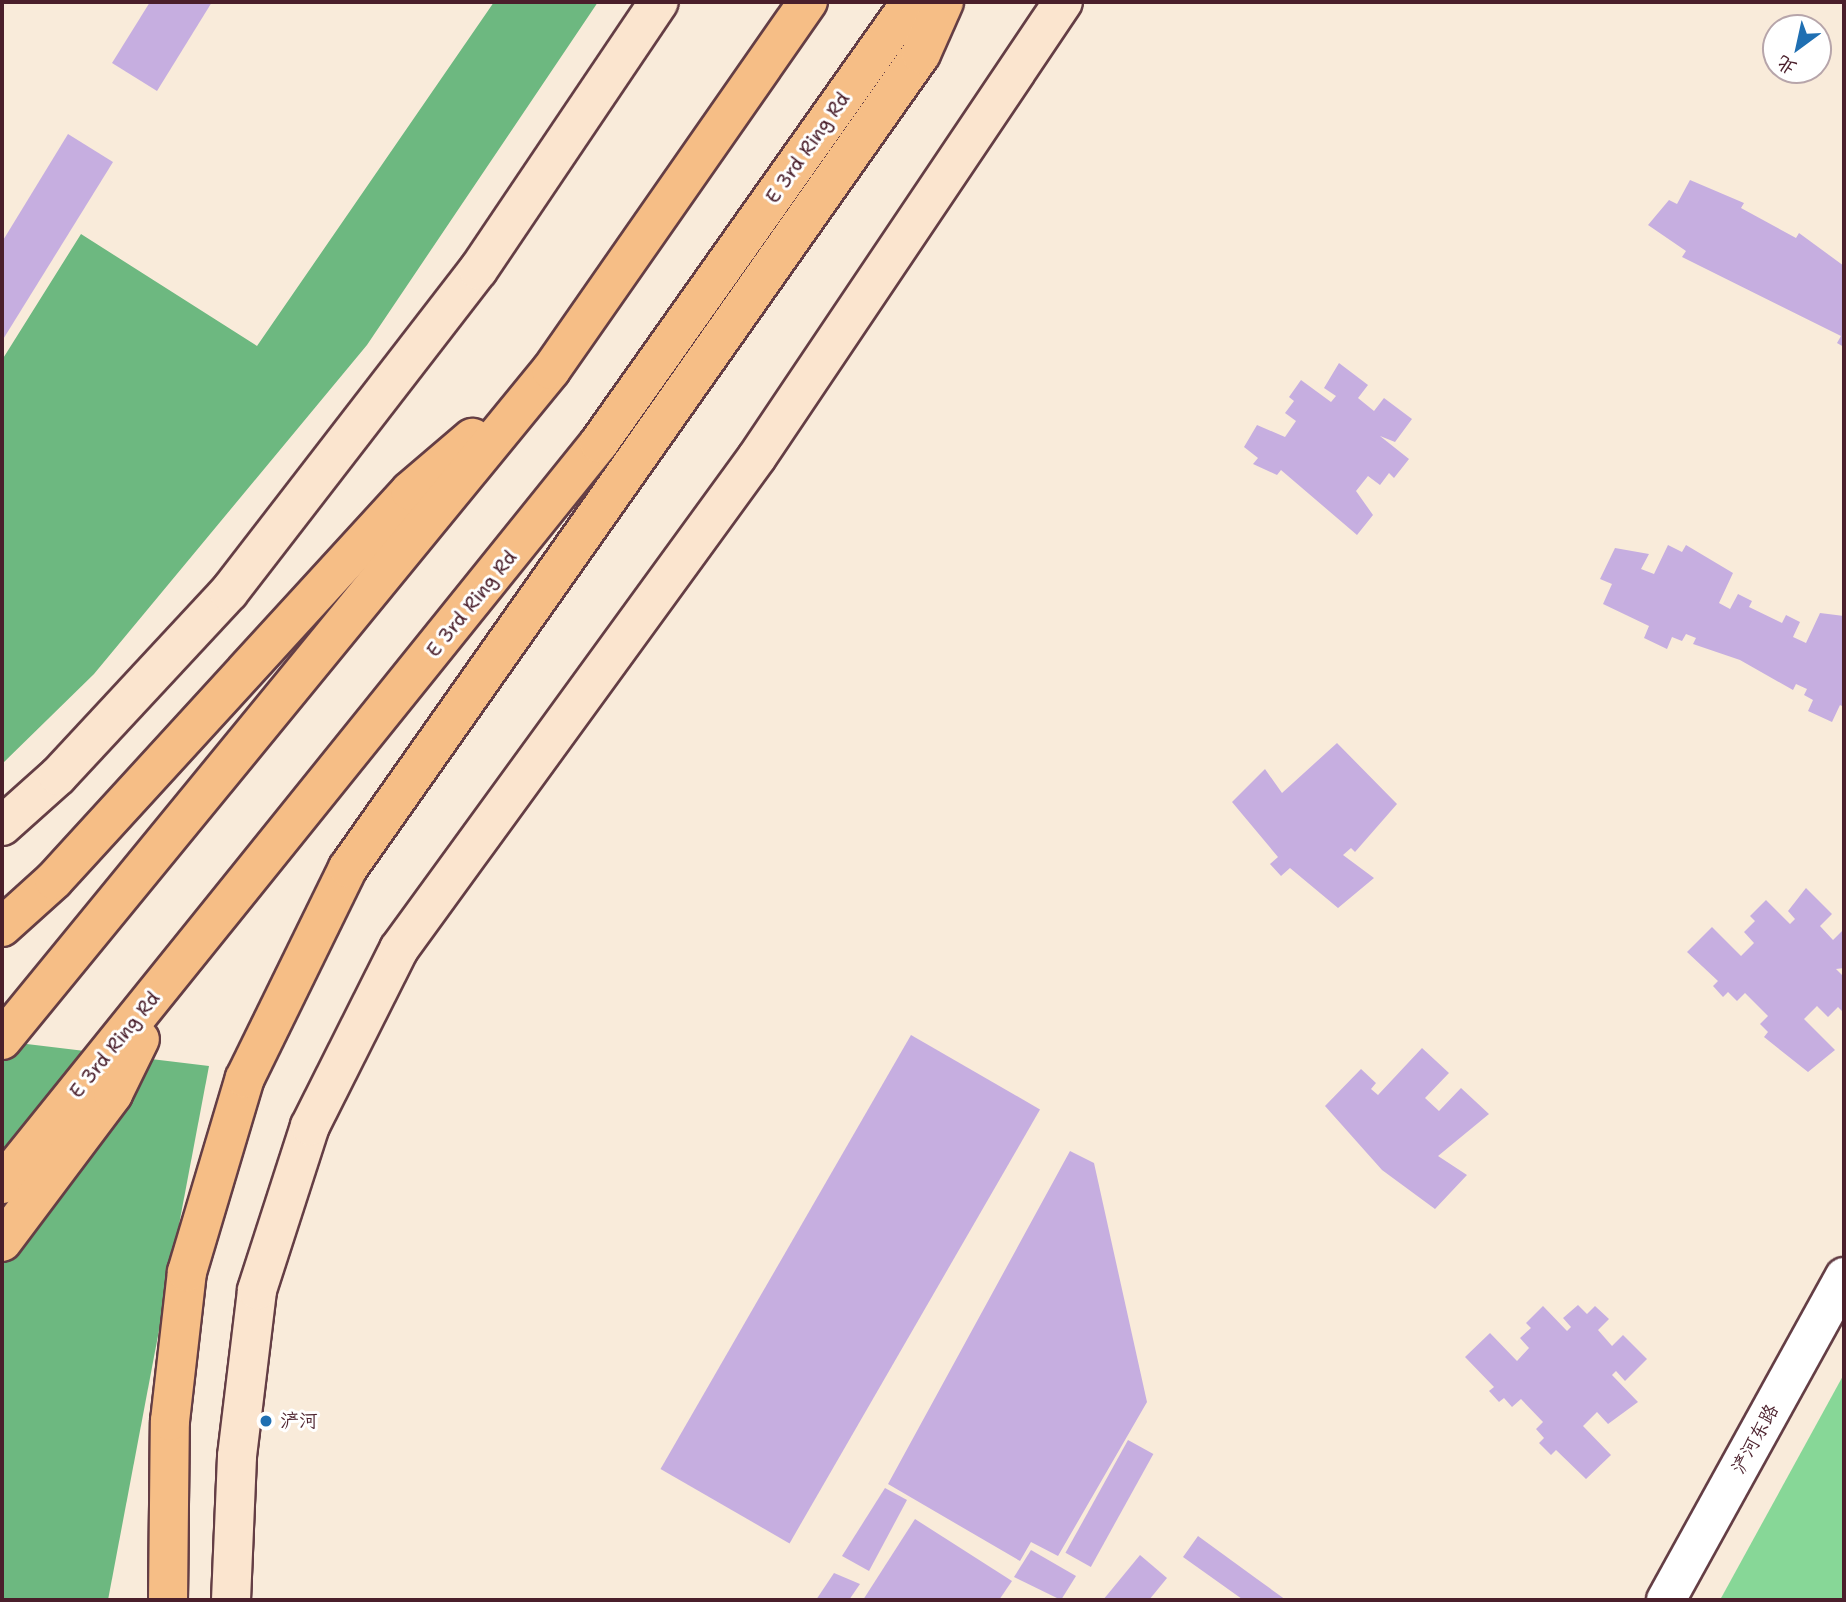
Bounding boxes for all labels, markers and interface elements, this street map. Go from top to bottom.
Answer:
north arrow [1762,14,1832,84]
text: 北 [1772,50,1801,81]
street label: E 3rd Ring Rd [761,88,855,208]
street label: E 3rd Ring Rd [422,546,522,662]
street label: E 3rd Ring Rd [65,987,165,1103]
street label: 浐河东路 [1727,1400,1783,1478]
place label: 浐河 [280,1410,318,1432]
marker: 浐河 [258,1413,274,1429]

